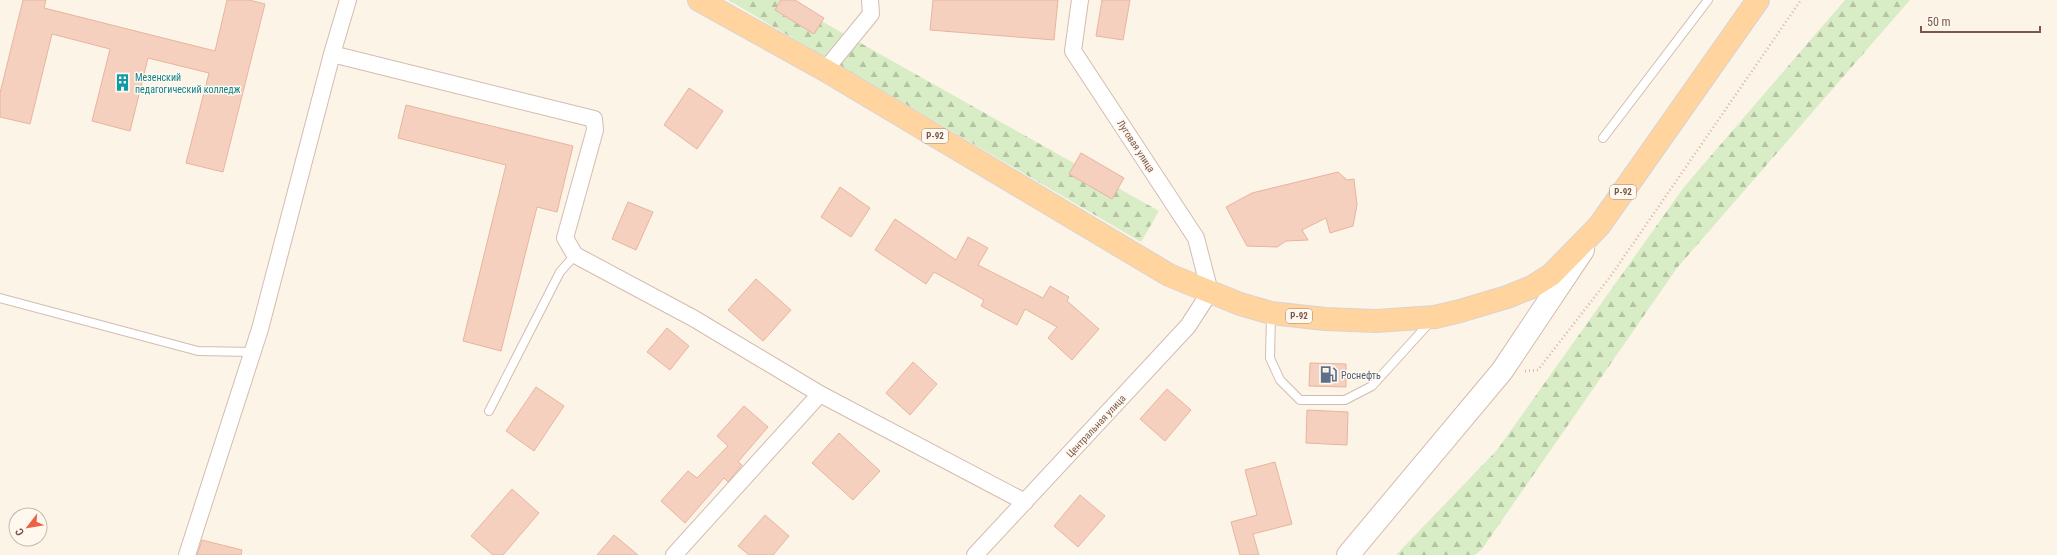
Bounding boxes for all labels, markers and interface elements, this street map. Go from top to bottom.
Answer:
scale bar [1921,8,2040,34]
text: 50 m [1927,15,1951,29]
place label: Мезенский педагогический колледж [135,72,241,95]
building icon: Мезенский педагогический колледж [112,73,132,93]
street label: Луговая улица [1115,118,1157,174]
road number: Р-92 [922,129,948,143]
road number: Р-92 [1610,185,1636,199]
road number: Р-92 [1286,309,1312,323]
fuel station icon: Роснефть [1318,365,1338,385]
place label: Роснефть [1341,370,1381,381]
street label: Центральная улица [1064,392,1128,459]
north arrow [8,507,48,547]
text: С [13,526,27,538]

